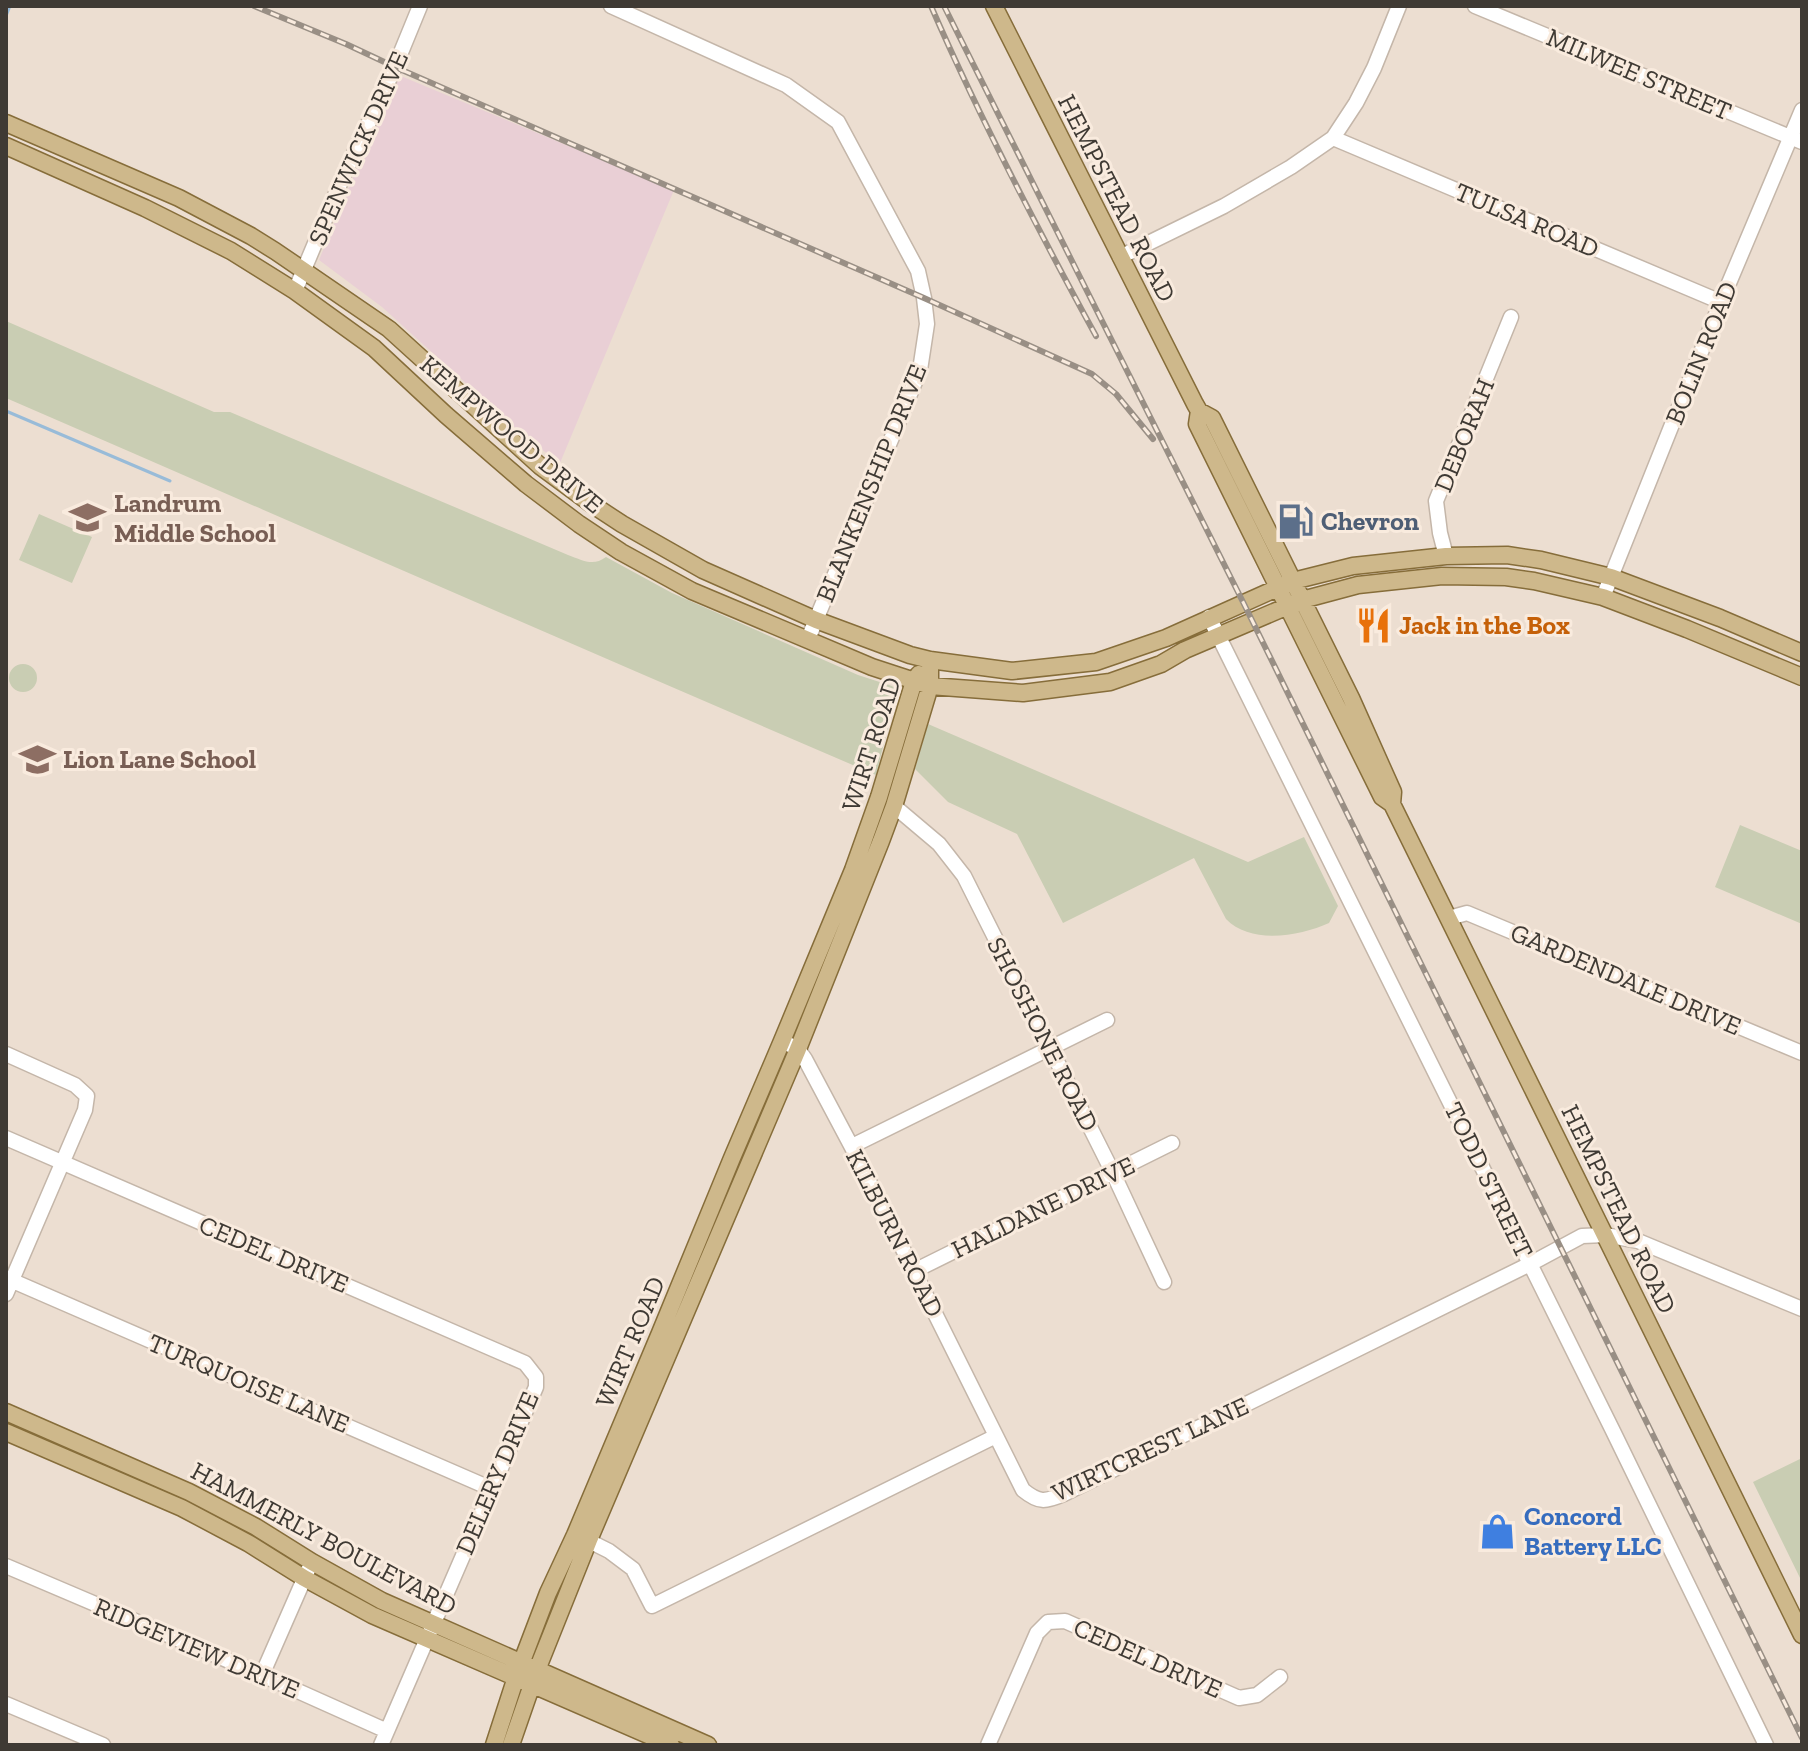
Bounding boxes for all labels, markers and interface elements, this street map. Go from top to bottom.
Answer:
street label: MILWEE STREET [1542,21,1736,127]
street label: SPENWICK DRIVE [301,46,415,250]
street label: HEMPSTEAD ROAD [1051,89,1183,307]
street label: TULSA ROAD [1450,175,1604,265]
street label: BOLIN ROAD [1658,277,1744,429]
street label: KEMPWOOD DRIVE [414,348,610,520]
street label: BLANKENSHIP DRIVE [809,359,933,607]
street label: DEBORAH [1427,373,1501,497]
place label: Landrum Middle School [114,487,276,549]
school or university icon: Landrum Middle School [69,499,107,537]
fuel station icon: Chevron [1276,502,1314,540]
place label: Chevron [1321,505,1420,537]
restaurant icon: Jack in the Box [1354,606,1392,644]
place label: Jack in the Box [1399,609,1570,641]
street label: WIRT ROAD [834,673,908,815]
school or university icon: Lion Lane School [18,740,56,778]
place label: Lion Lane School [63,743,256,775]
street label: GARDENDALE DRIVE [1506,916,1746,1042]
street label: SHOSHONE ROAD [980,932,1106,1136]
street label: TODD STREET [1437,1097,1541,1263]
street label: HEMPSTEAD ROAD [1555,1099,1683,1319]
street label: KILBURN ROAD [839,1144,951,1322]
street label: HALDANE DRIVE [946,1149,1140,1265]
street label: CEDEL DRIVE [194,1208,354,1300]
street label: WIRT ROAD [588,1272,672,1412]
street label: TURQUOISE LANE [144,1326,354,1440]
street label: DELERY DRIVE [448,1387,546,1559]
street label: WIRTCREST LANE [1046,1389,1254,1509]
street label: HAMMERLY BOULEVARD [186,1454,462,1622]
place label: Concord Battery LLC [1524,1500,1662,1562]
shop icon: Concord Battery LLC [1479,1512,1517,1550]
street label: RIDGEVIEW DRIVE [89,1590,305,1706]
street label: CEDEL DRIVE [1069,1611,1227,1705]

